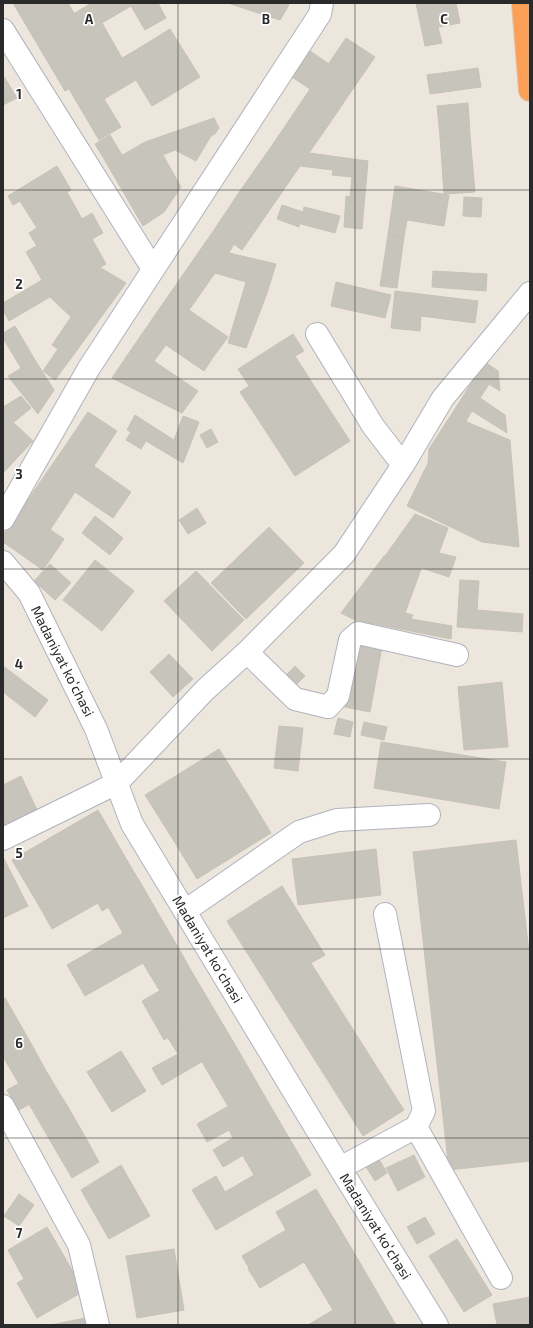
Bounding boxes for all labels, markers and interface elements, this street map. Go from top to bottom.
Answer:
text: A [85,11,94,27]
text: B [262,11,270,27]
text: C [440,11,448,27]
text: 1 [16,86,22,102]
text: 2 [15,276,23,292]
text: 3 [15,466,23,482]
street label: Madaniyat koʻchasi [28,603,98,719]
text: 4 [15,656,23,672]
text: 5 [15,845,23,861]
street label: Madaniyat koʻchasi [169,892,247,1006]
text: 6 [15,1035,23,1051]
street label: Madaniyat koʻchasi [336,1170,416,1282]
text: 7 [16,1225,23,1241]

